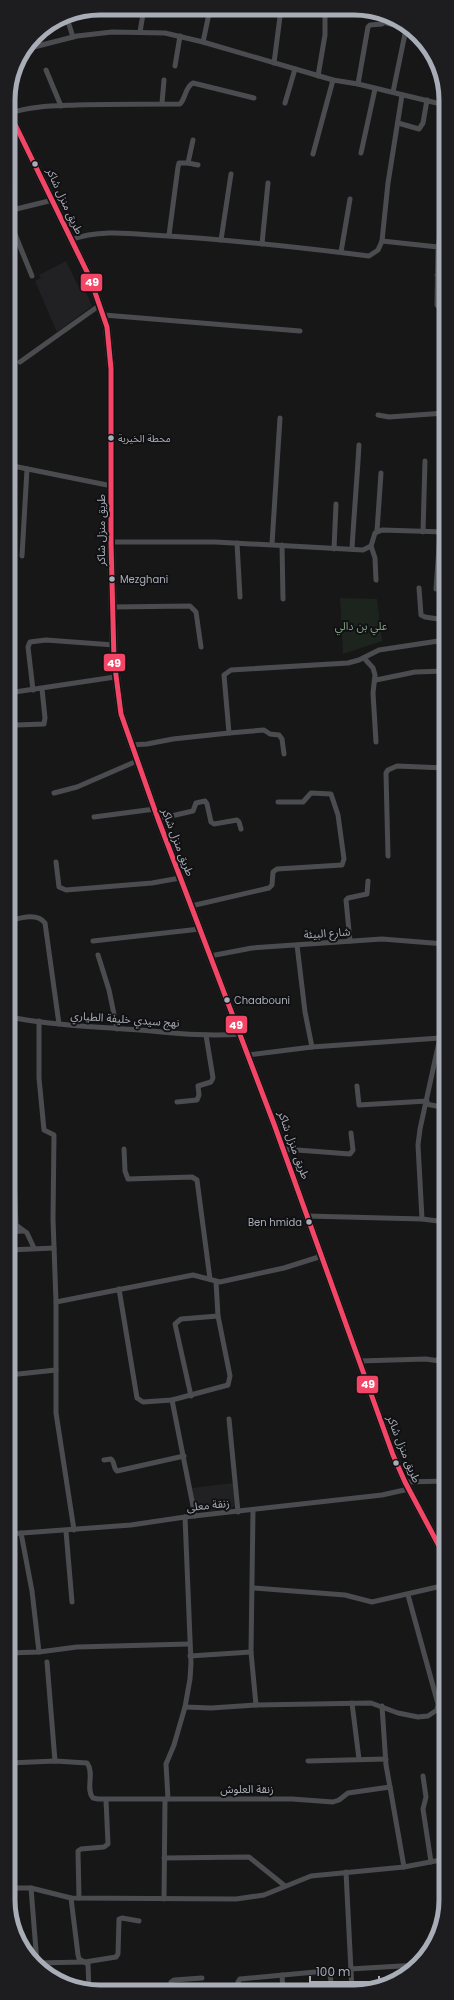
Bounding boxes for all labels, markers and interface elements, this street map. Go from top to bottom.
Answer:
unlabelled marker [30,159,40,169]
street label: طريق منزل شاكر [42,164,87,237]
line badge: 49 [80,273,103,292]
text: 49 [85,274,99,290]
place label: محطة الخيرية [118,431,171,446]
marker: محطة الخيرية [106,433,116,443]
street label: طريق منزل شاكر [93,494,109,567]
place label: Mezghani [120,572,168,587]
marker: Mezghani [107,574,117,584]
park label: علي بن دالي [335,618,388,636]
line badge: 49 [103,653,126,672]
text: 49 [107,655,121,671]
street label: طريق منزل شاكر [157,805,198,878]
street label: شارع البيئة [303,923,351,943]
place label: Chaabouni [234,993,290,1008]
marker: Chaabouni [222,995,232,1005]
street label: نهج سيدي خليفة الطياري [70,1007,180,1032]
line badge: 49 [225,1015,248,1034]
text: 49 [229,1017,243,1033]
street label: طريق منزل شاكر [274,1108,314,1181]
place label: Ben hmida [248,1215,302,1230]
marker: Ben hmida [304,1217,314,1227]
line badge: 49 [356,1375,379,1394]
text: 49 [361,1376,375,1392]
street label: طريق منزل شاكر [383,1412,425,1485]
unlabelled marker [391,1458,401,1468]
street label: زنقة معلى [186,1495,230,1515]
street label: زنقة العلوش [220,1781,274,1797]
scale bar [310,1958,379,1984]
text: 100 m [316,1963,350,1980]

